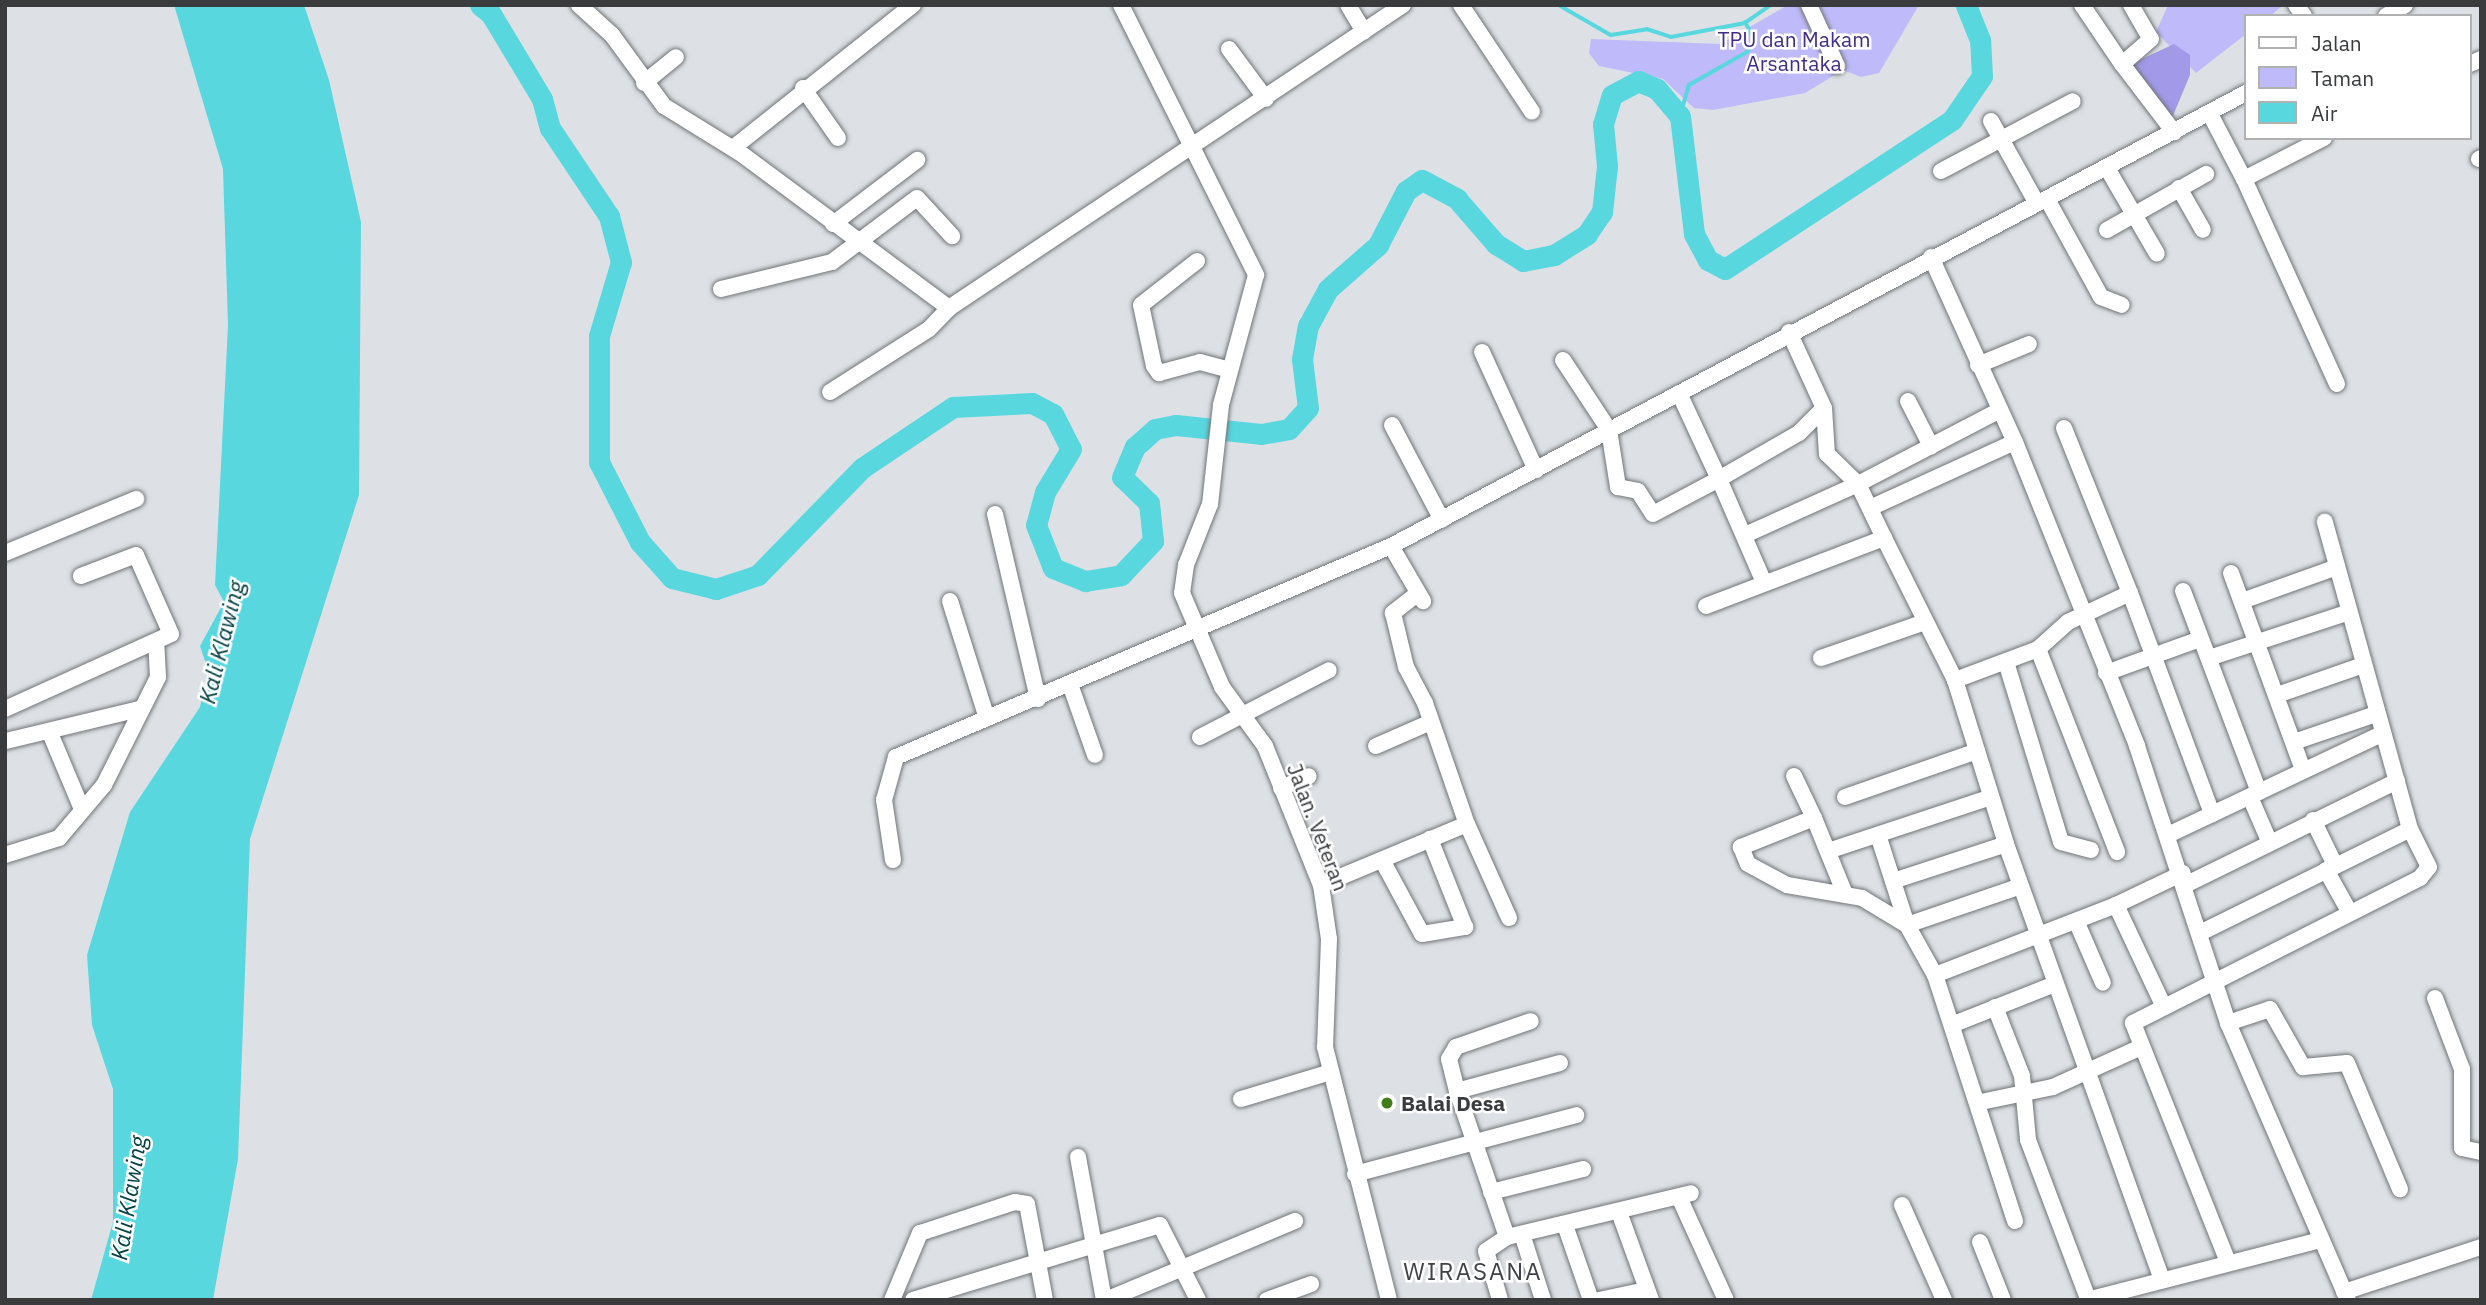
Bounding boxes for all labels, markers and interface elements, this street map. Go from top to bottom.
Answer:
legend [2244,14,2472,140]
park label: TPU dan Makam Arsantaka [1718,26,1870,76]
text: Jalan [2311,29,2362,57]
text: Taman [2311,64,2374,92]
text: Air [2311,99,2337,127]
water label: Kali Klawing [192,578,250,706]
street label: Jalan. Veteran [1282,760,1354,894]
place label: Balai Desa [1401,1090,1505,1116]
marker: Balai Desa [1379,1095,1395,1111]
water label: Kali Klawing [105,1134,151,1262]
district label: WIRASANA [1404,1258,1542,1286]

